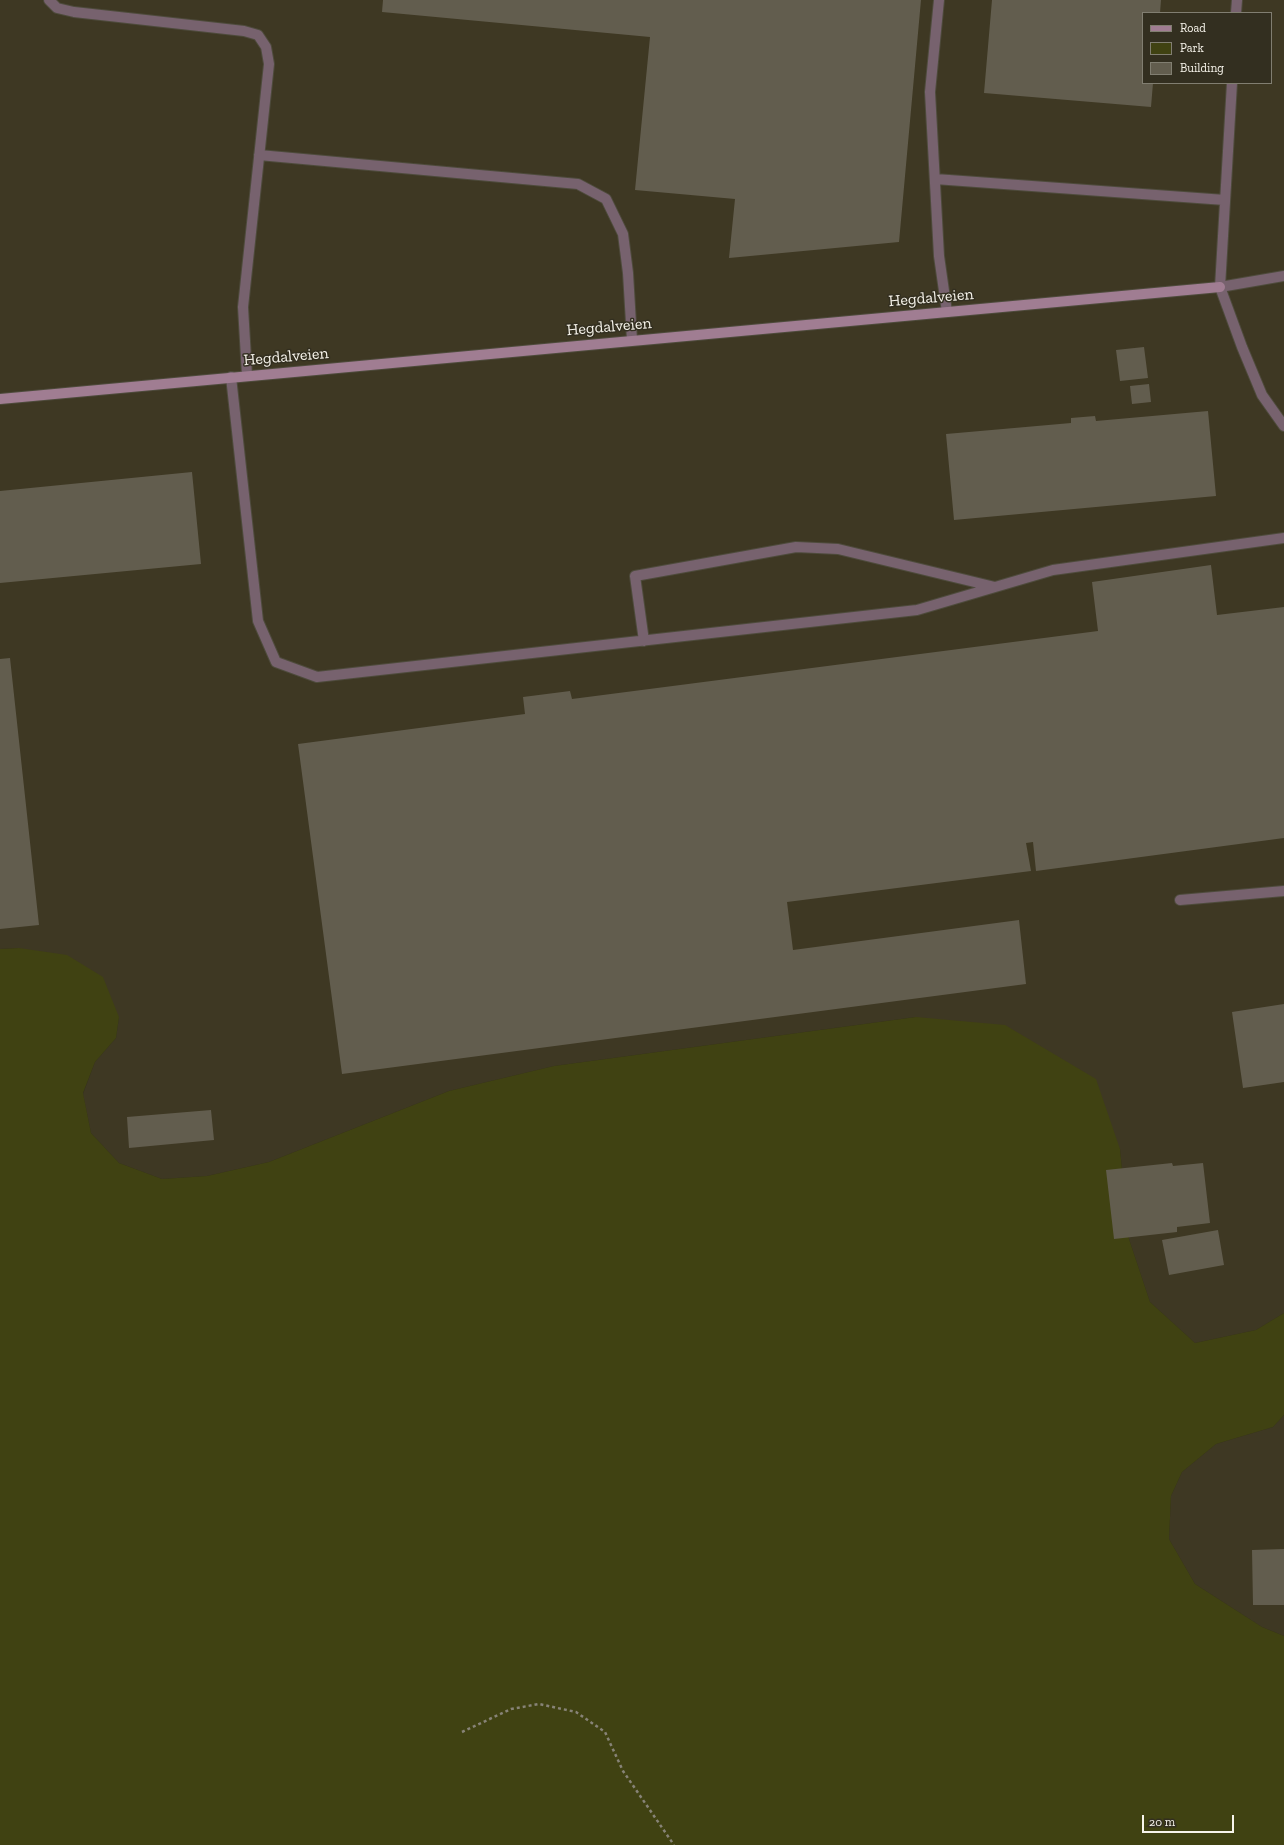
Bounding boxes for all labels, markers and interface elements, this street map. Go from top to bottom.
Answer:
legend [1142,12,1272,84]
text: Road [1180,21,1206,35]
text: Park [1180,41,1204,55]
text: Building [1180,61,1224,75]
street label: Hegdalveien [888,285,974,311]
street label: Hegdalveien [566,314,652,340]
street label: Hegdalveien [243,344,329,370]
scale bar [1144,1807,1236,1833]
text: 20 m [1149,1815,1175,1829]

